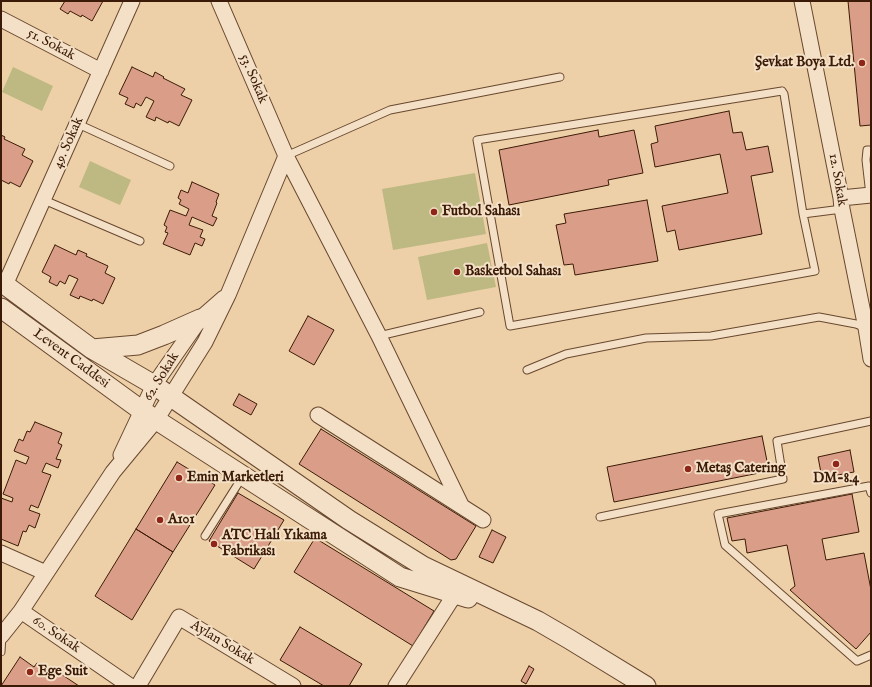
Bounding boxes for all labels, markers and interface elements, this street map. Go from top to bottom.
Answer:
street label: 51. Sokak [24,25,78,65]
street label: 53. Sokak [235,52,271,106]
place label: Şevkat Boya Ltd. [755,55,854,71]
marker: Şevkat Boya Ltd. [857,58,867,68]
street label: 49. Sokak [50,115,88,171]
street label: 12. Sokak [824,152,850,208]
place label: Futbol Sahası [442,204,520,220]
marker: Futbol Sahası [429,207,439,217]
place label: Basketbol Sahası [465,264,561,280]
marker: Basketbol Sahası [452,267,462,277]
street label: Levent Caddesi [29,326,113,392]
street label: 62. Sokak [141,350,183,404]
marker: DM-8.4 [831,459,841,469]
place label: Metaş Catering [696,461,786,477]
marker: Metaş Catering [683,464,693,474]
place label: Emin Marketleri [187,470,284,486]
place label: DM-8.4 [813,471,859,487]
marker: Emin Marketleri [174,473,184,483]
place label: A101 [168,512,195,528]
marker: A101 [155,515,165,525]
place label: ATC Halı Yıkama Fabrikası [222,528,327,560]
marker: ATC Halı Yıkama Fabrikası [209,539,219,549]
street label: 60. Sokak [29,613,83,657]
street label: Aylan Sokak [187,617,257,669]
place label: Ege Suit [38,664,88,680]
marker: Ege Suit [25,667,35,677]

